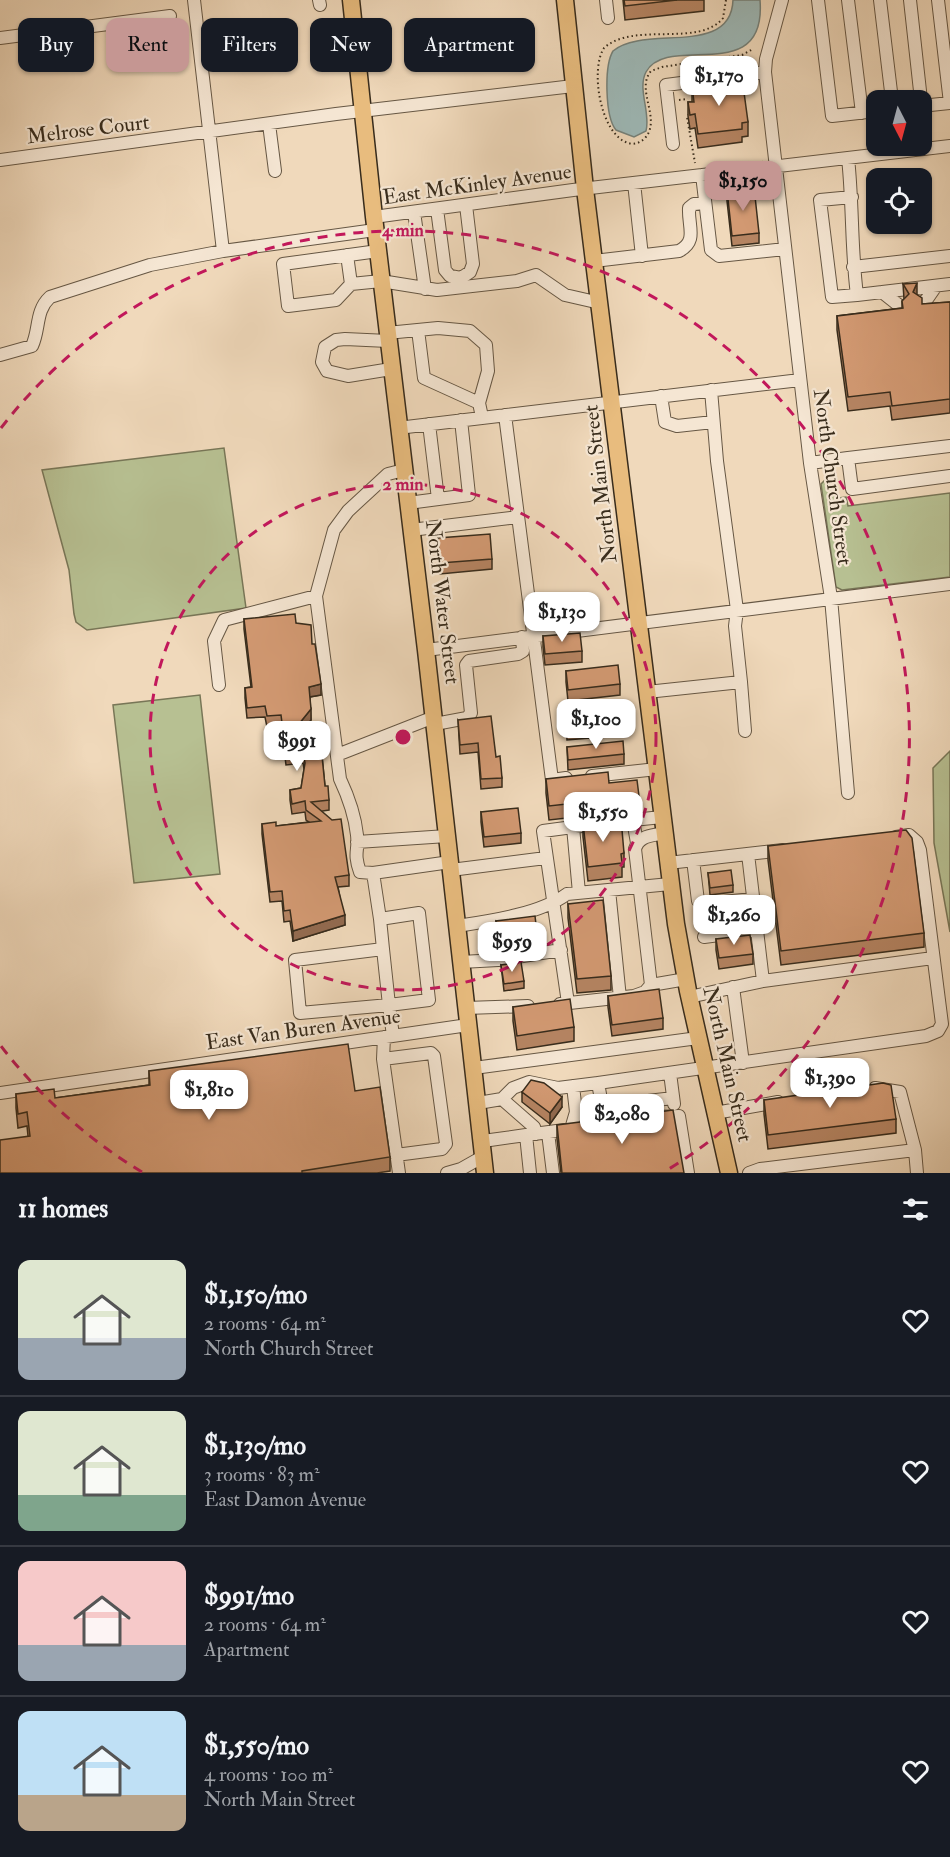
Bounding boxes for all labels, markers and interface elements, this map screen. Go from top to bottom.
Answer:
chip: Buy [18,18,94,72]
chip: Rent [106,18,189,72]
chip: Filters [201,18,298,72]
chip: New [310,18,392,72]
chip: Apartment [404,18,535,72]
pin: $1,170 [670,56,768,107]
text: $1,170 [694,63,744,88]
north arrow [866,90,932,156]
map controls [866,90,932,234]
street label: Melrose Court [25,109,151,150]
street label: East McKinley Avenue [381,158,573,211]
pin: $1,150 [694,161,792,212]
text: $1,150 [718,168,768,193]
button: locate [866,168,932,234]
text: 4 min [381,219,424,242]
street label: North Church Street [807,387,858,567]
street label: North Main Street [577,403,624,564]
text: 2 min [383,473,424,496]
street label: North Water Street [419,518,466,686]
pin: $1,130 [513,592,611,643]
text: $1,130 [538,599,586,624]
pin: $1,100 [547,699,645,750]
text: $1,100 [571,706,621,731]
pin: $991 [261,721,333,772]
centre of rings [393,727,413,747]
text: $991 [278,728,316,753]
pin: $1,550 [554,792,652,843]
text: $1,550 [578,799,628,824]
pin: $1,260 [685,895,783,946]
text: $1,260 [707,902,761,927]
pin: $959 [476,922,548,973]
text: $959 [492,929,532,954]
street label: North Main Street [697,984,759,1145]
street label: East Van Buren Avenue [204,1002,402,1057]
pin: $1,390 [781,1058,879,1109]
text: $1,390 [804,1065,856,1090]
pin: $1,810 [160,1070,258,1121]
text: $1,810 [184,1077,234,1102]
pin: $2,080 [573,1094,671,1145]
text: $2,080 [594,1101,650,1126]
text: 11 homes [18,1193,108,1225]
icon: filters [899,1193,932,1226]
text: $1,150/mo [204,1279,307,1311]
icon: home [66,1284,138,1356]
icon: heart [899,1304,932,1337]
text: 2 rooms · 64 m² [204,1311,326,1336]
text: North Church Street [204,1336,373,1361]
text: $1,130/mo [204,1430,306,1462]
icon: home [66,1435,138,1507]
icon: heart [899,1455,932,1488]
text: 3 rooms · 83 m² [204,1462,320,1487]
text: East Damon Avenue [204,1487,366,1512]
text: $991/mo [204,1580,294,1612]
icon: home [66,1585,138,1657]
icon: heart [899,1605,932,1638]
text: 2 rooms · 64 m² [204,1612,326,1637]
text: Apartment [204,1637,289,1662]
text: $1,550/mo [204,1730,309,1762]
icon: home [66,1735,138,1807]
icon: heart [899,1755,932,1788]
text: 4 rooms · 100 m² [204,1762,333,1787]
text: North Main Street [204,1787,355,1812]

